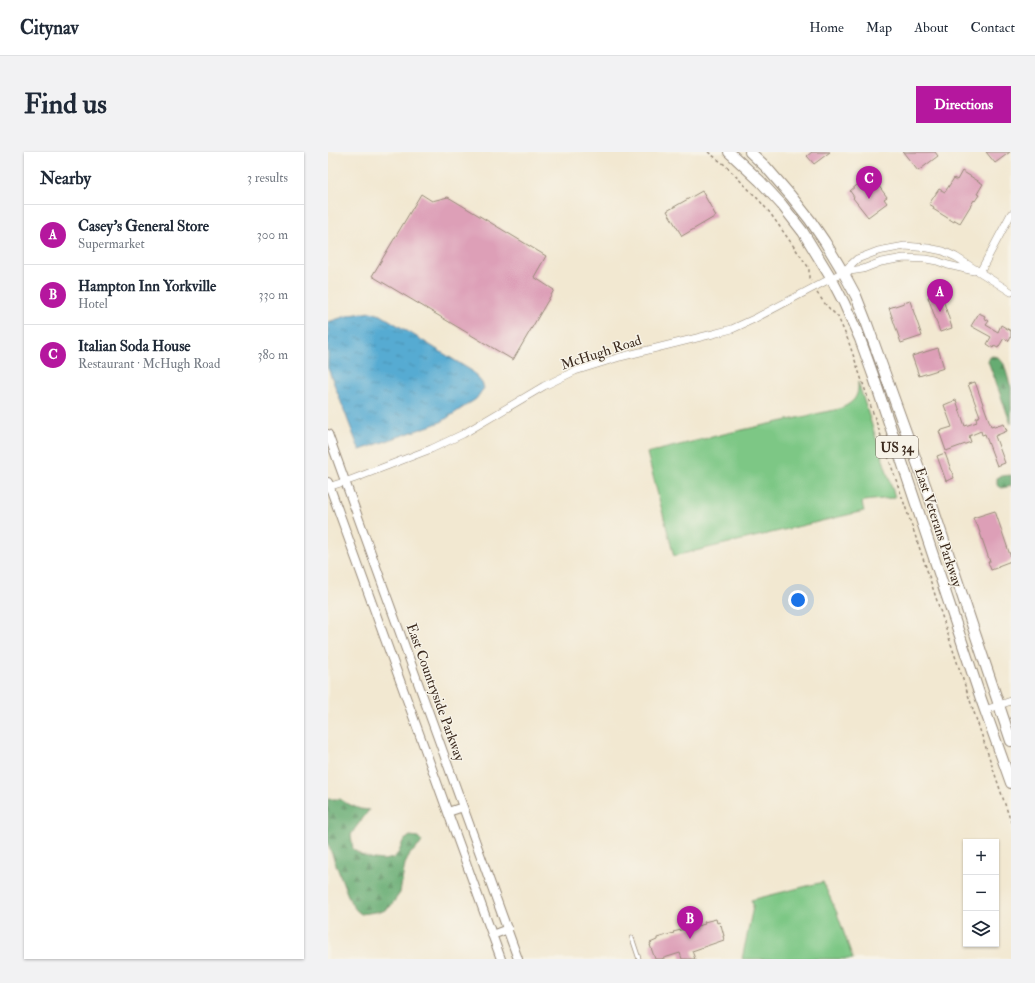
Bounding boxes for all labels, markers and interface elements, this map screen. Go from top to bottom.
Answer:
text: Citynav [20,16,79,40]
text: Home [809,19,844,36]
text: Map [866,19,892,36]
text: About [914,19,948,36]
text: Contact [970,19,1015,36]
button: Directions [916,86,1011,123]
text: Find us [24,87,107,122]
pin: C [856,166,882,199]
text: Nearby [40,168,91,189]
text: 3 results [247,170,288,186]
text: Casey's General Store [78,217,209,236]
text: A [49,227,57,243]
text: 300 m [257,227,288,243]
text: Supermarket [78,236,145,252]
text: Hampton Inn Yorkville [78,277,216,296]
pin: A [927,279,953,312]
text: B [49,287,57,303]
text: 330 m [259,287,288,303]
text: Hotel [78,296,108,312]
street label: McHugh Road [559,331,644,374]
text: Italian Soda House [78,337,191,356]
text: C [48,347,58,363]
text: 380 m [257,347,288,363]
text: Restaurant · McHugh Road [78,356,220,372]
road number: US 34 [876,436,918,458]
street label: East Veterans Parkway [910,465,966,590]
your location [788,590,808,610]
street label: East Countryside Parkway [402,621,469,764]
map controls [963,839,999,947]
button: + [963,839,999,875]
button: − [963,875,999,911]
pin: B [677,906,703,939]
button: layers [963,911,999,947]

